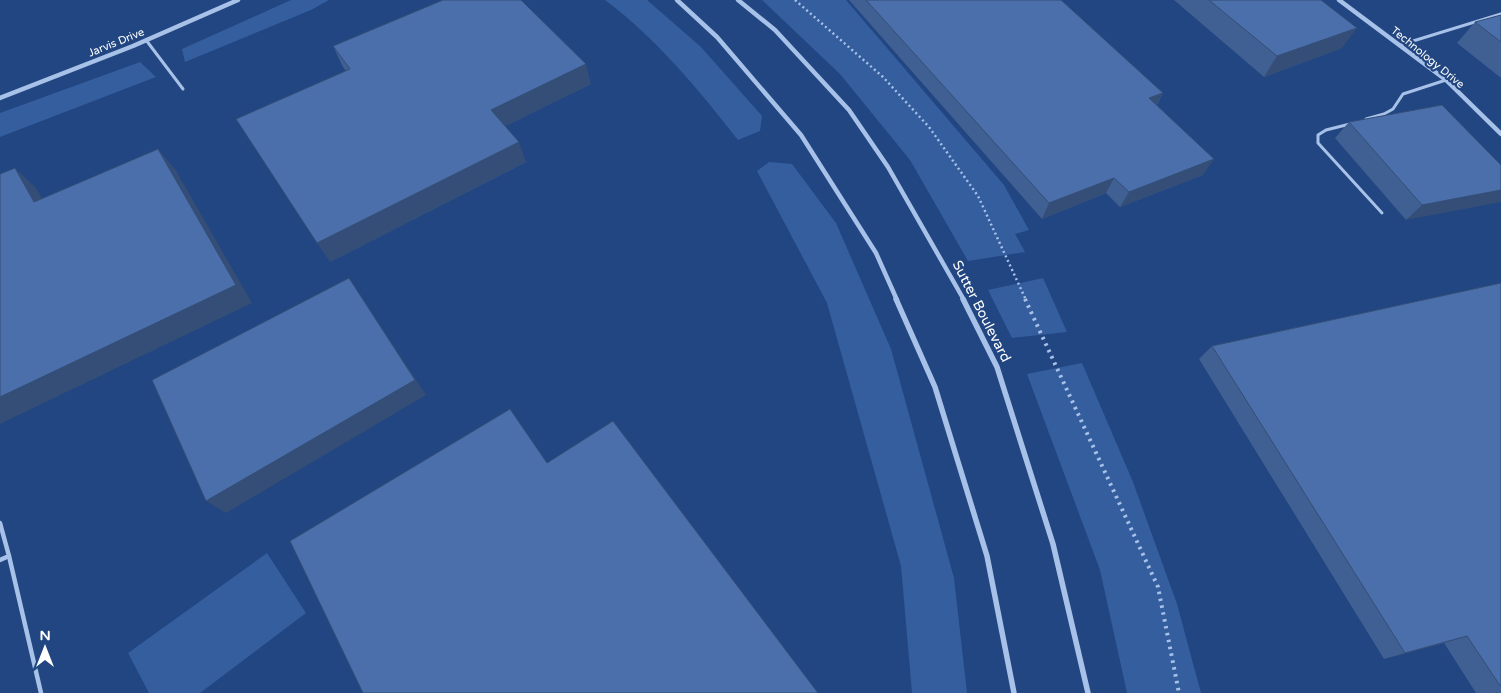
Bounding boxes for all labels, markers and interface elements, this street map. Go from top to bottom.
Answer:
street label: Technology Drive [1388,24,1467,91]
street label: Jarvis Drive [86,25,146,60]
street label: Sutter Boulevard [949,258,1014,365]
north arrow [20,623,70,673]
text: N [39,627,51,644]

